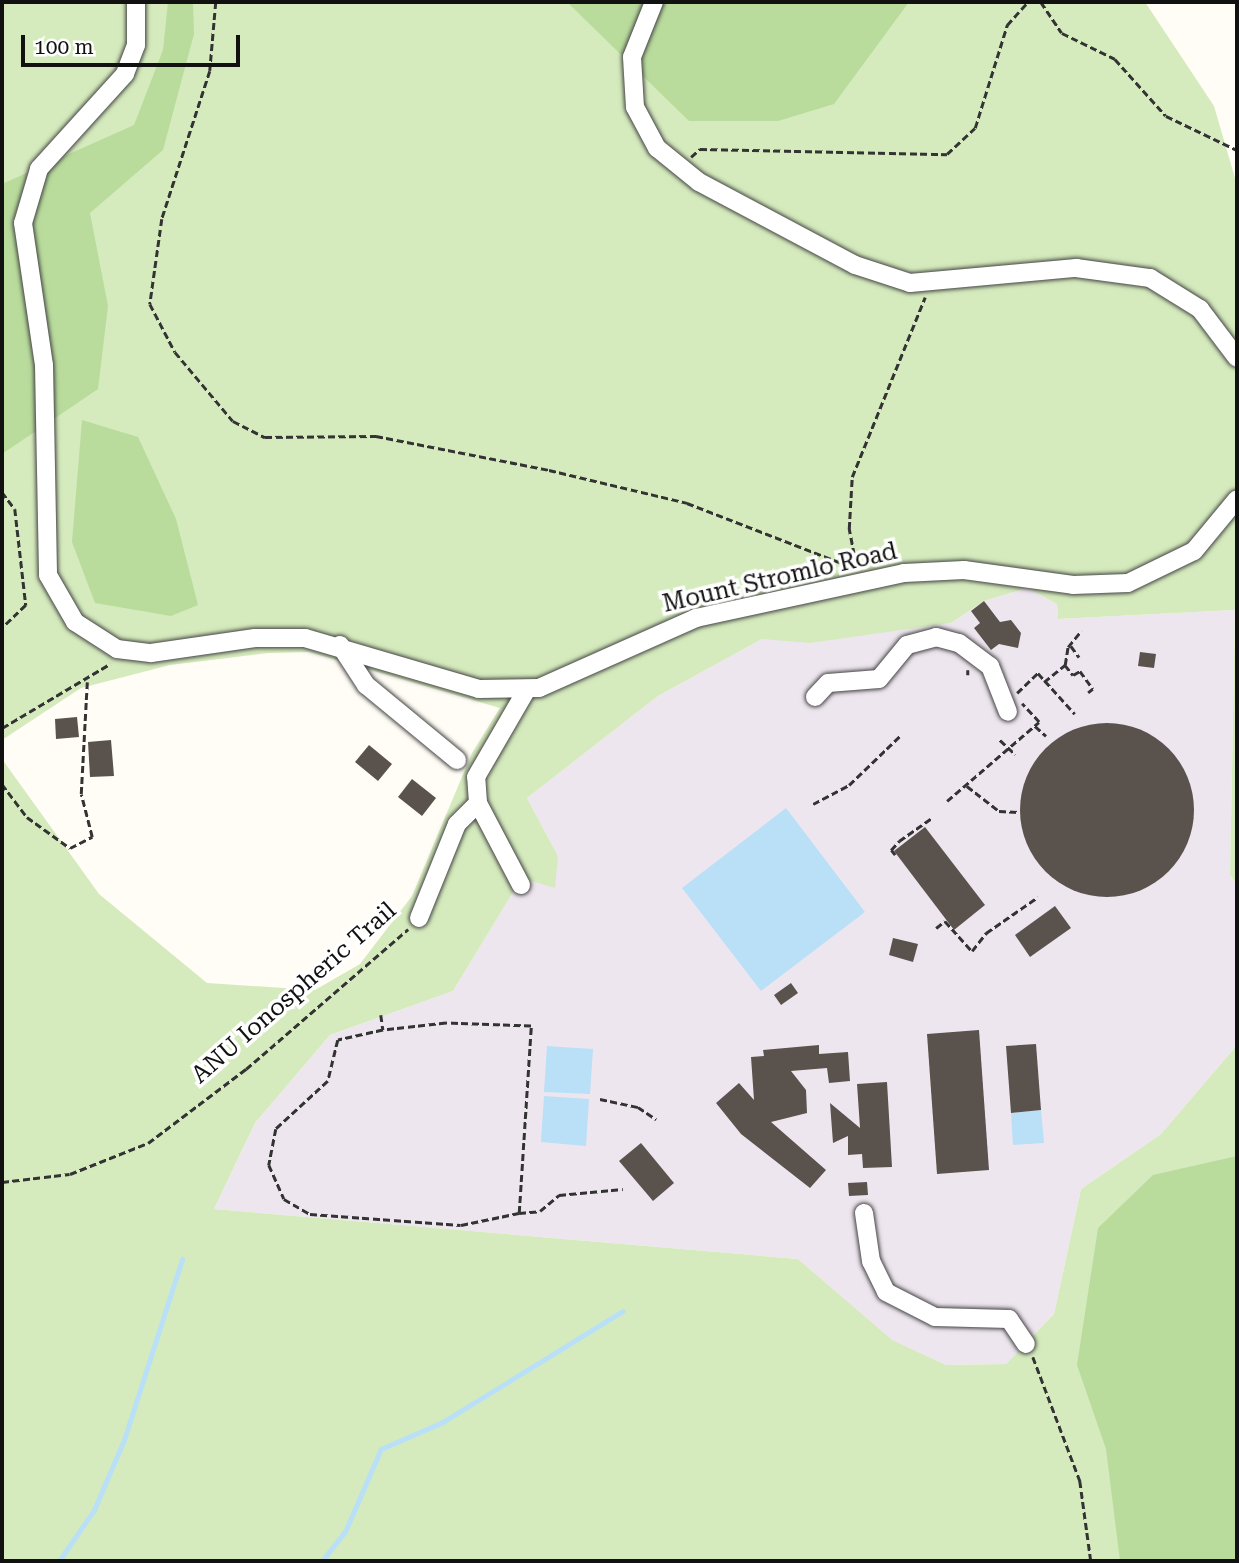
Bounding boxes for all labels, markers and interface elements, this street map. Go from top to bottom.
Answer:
scale bar [24,21,243,65]
text: 100 m [34,35,94,59]
street label: Mount Stromlo Road [660,537,900,619]
street label: ANU Ionospheric Trail [186,896,402,1090]

